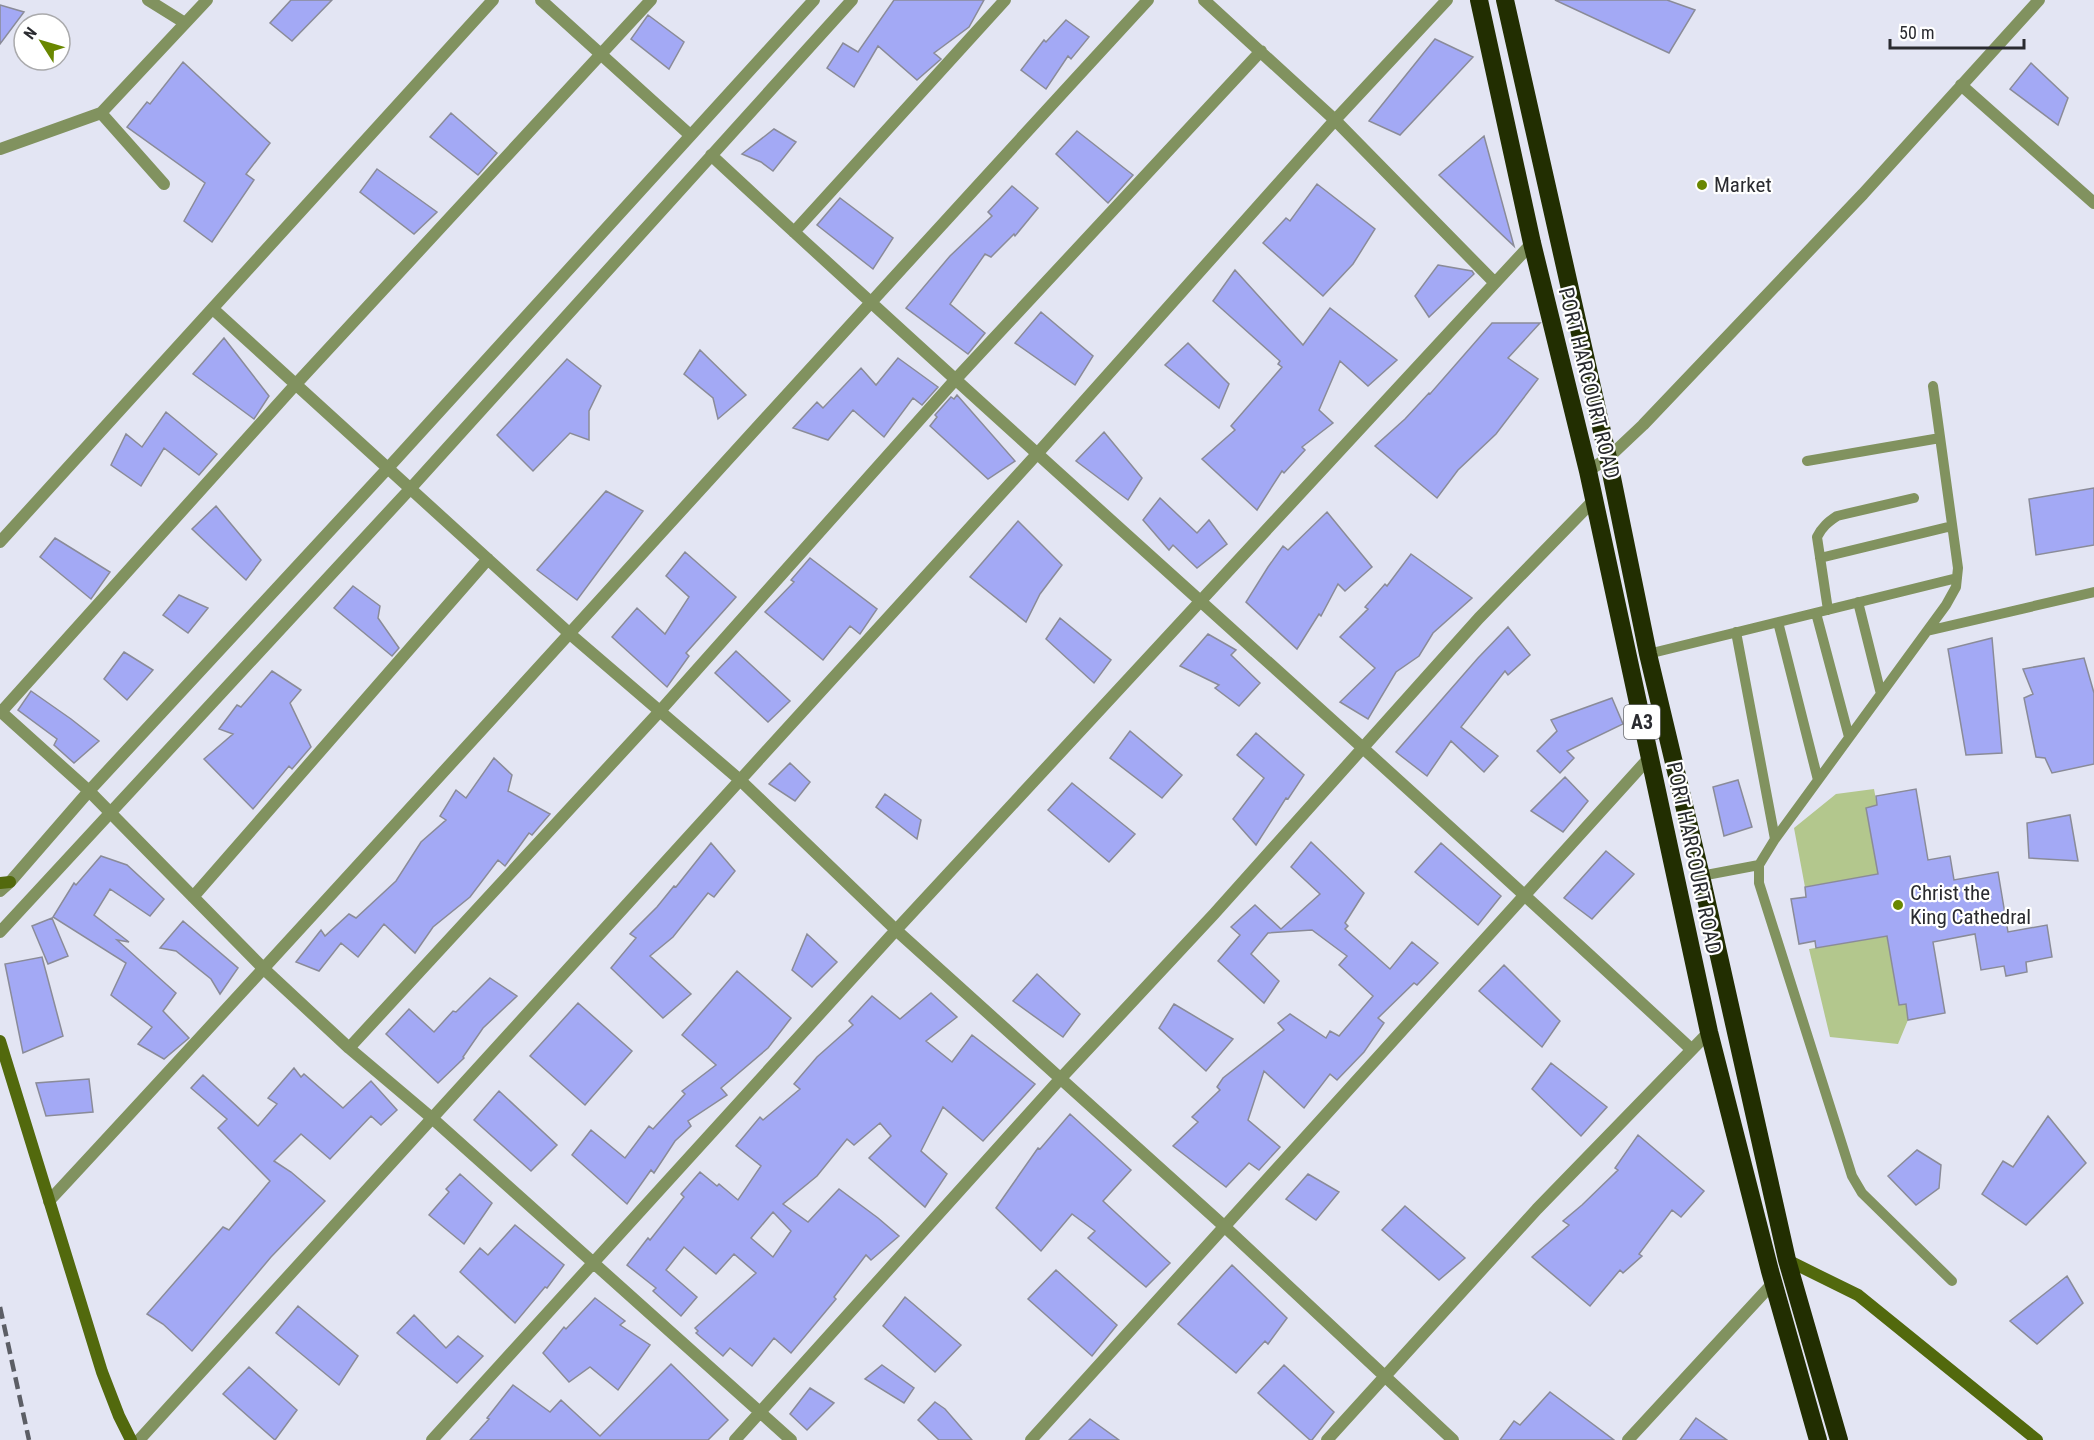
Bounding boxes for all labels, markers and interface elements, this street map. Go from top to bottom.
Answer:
north arrow [12,12,72,72]
scale bar [1890,12,2024,50]
text: 50 m [1899,22,1934,43]
text: N [20,24,41,43]
place label: Market [1714,173,1772,197]
marker: Market [1695,178,1709,192]
street label: PORT HARCOURT ROAD [1554,285,1624,481]
road number: A3 [1624,705,1660,739]
street label: PORT HARCOURT ROAD [1662,760,1726,956]
place label: Christ the King Cathedral [1910,881,2031,929]
marker: Christ the King Cathedral [1891,898,1905,912]

